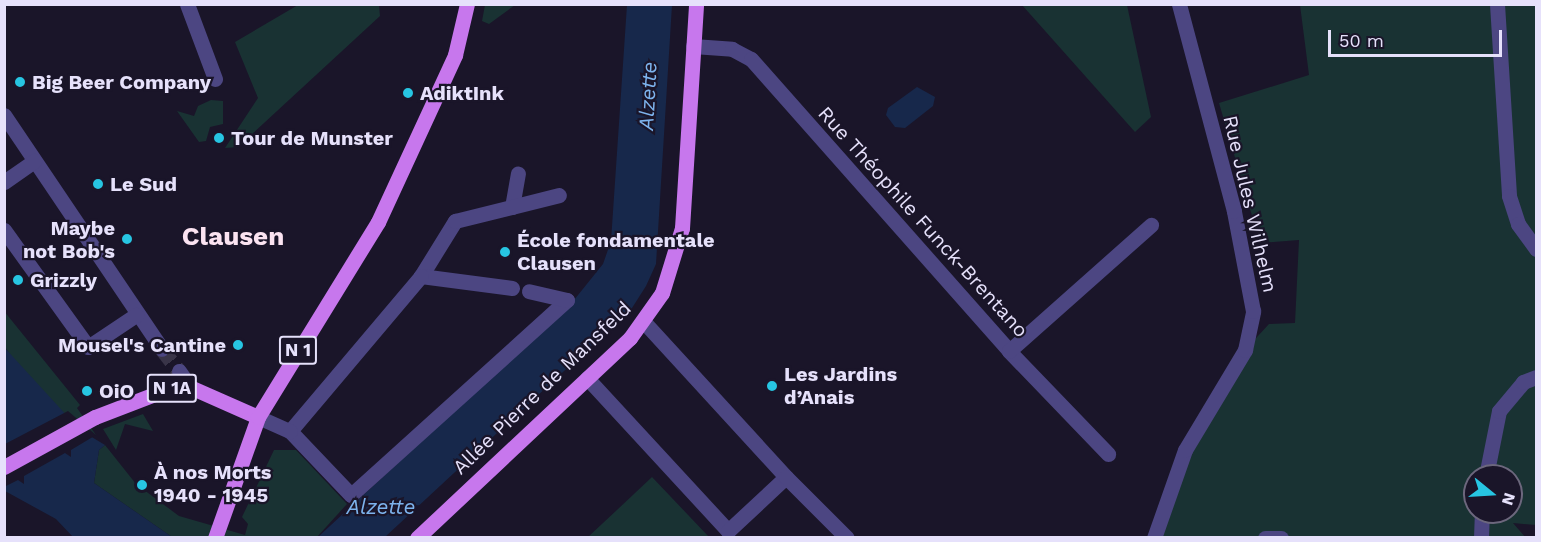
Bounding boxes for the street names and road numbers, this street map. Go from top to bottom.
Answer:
street label: Rue Théophile Funck-Brentano [813,102,1033,342]
street label: Rue Jules Wilhelm [1218,113,1282,295]
street label: Allée Pierre de Mansfeld [448,296,636,480]
road number: N 1 [278,335,318,365]
road number: N 1A [146,373,198,403]

